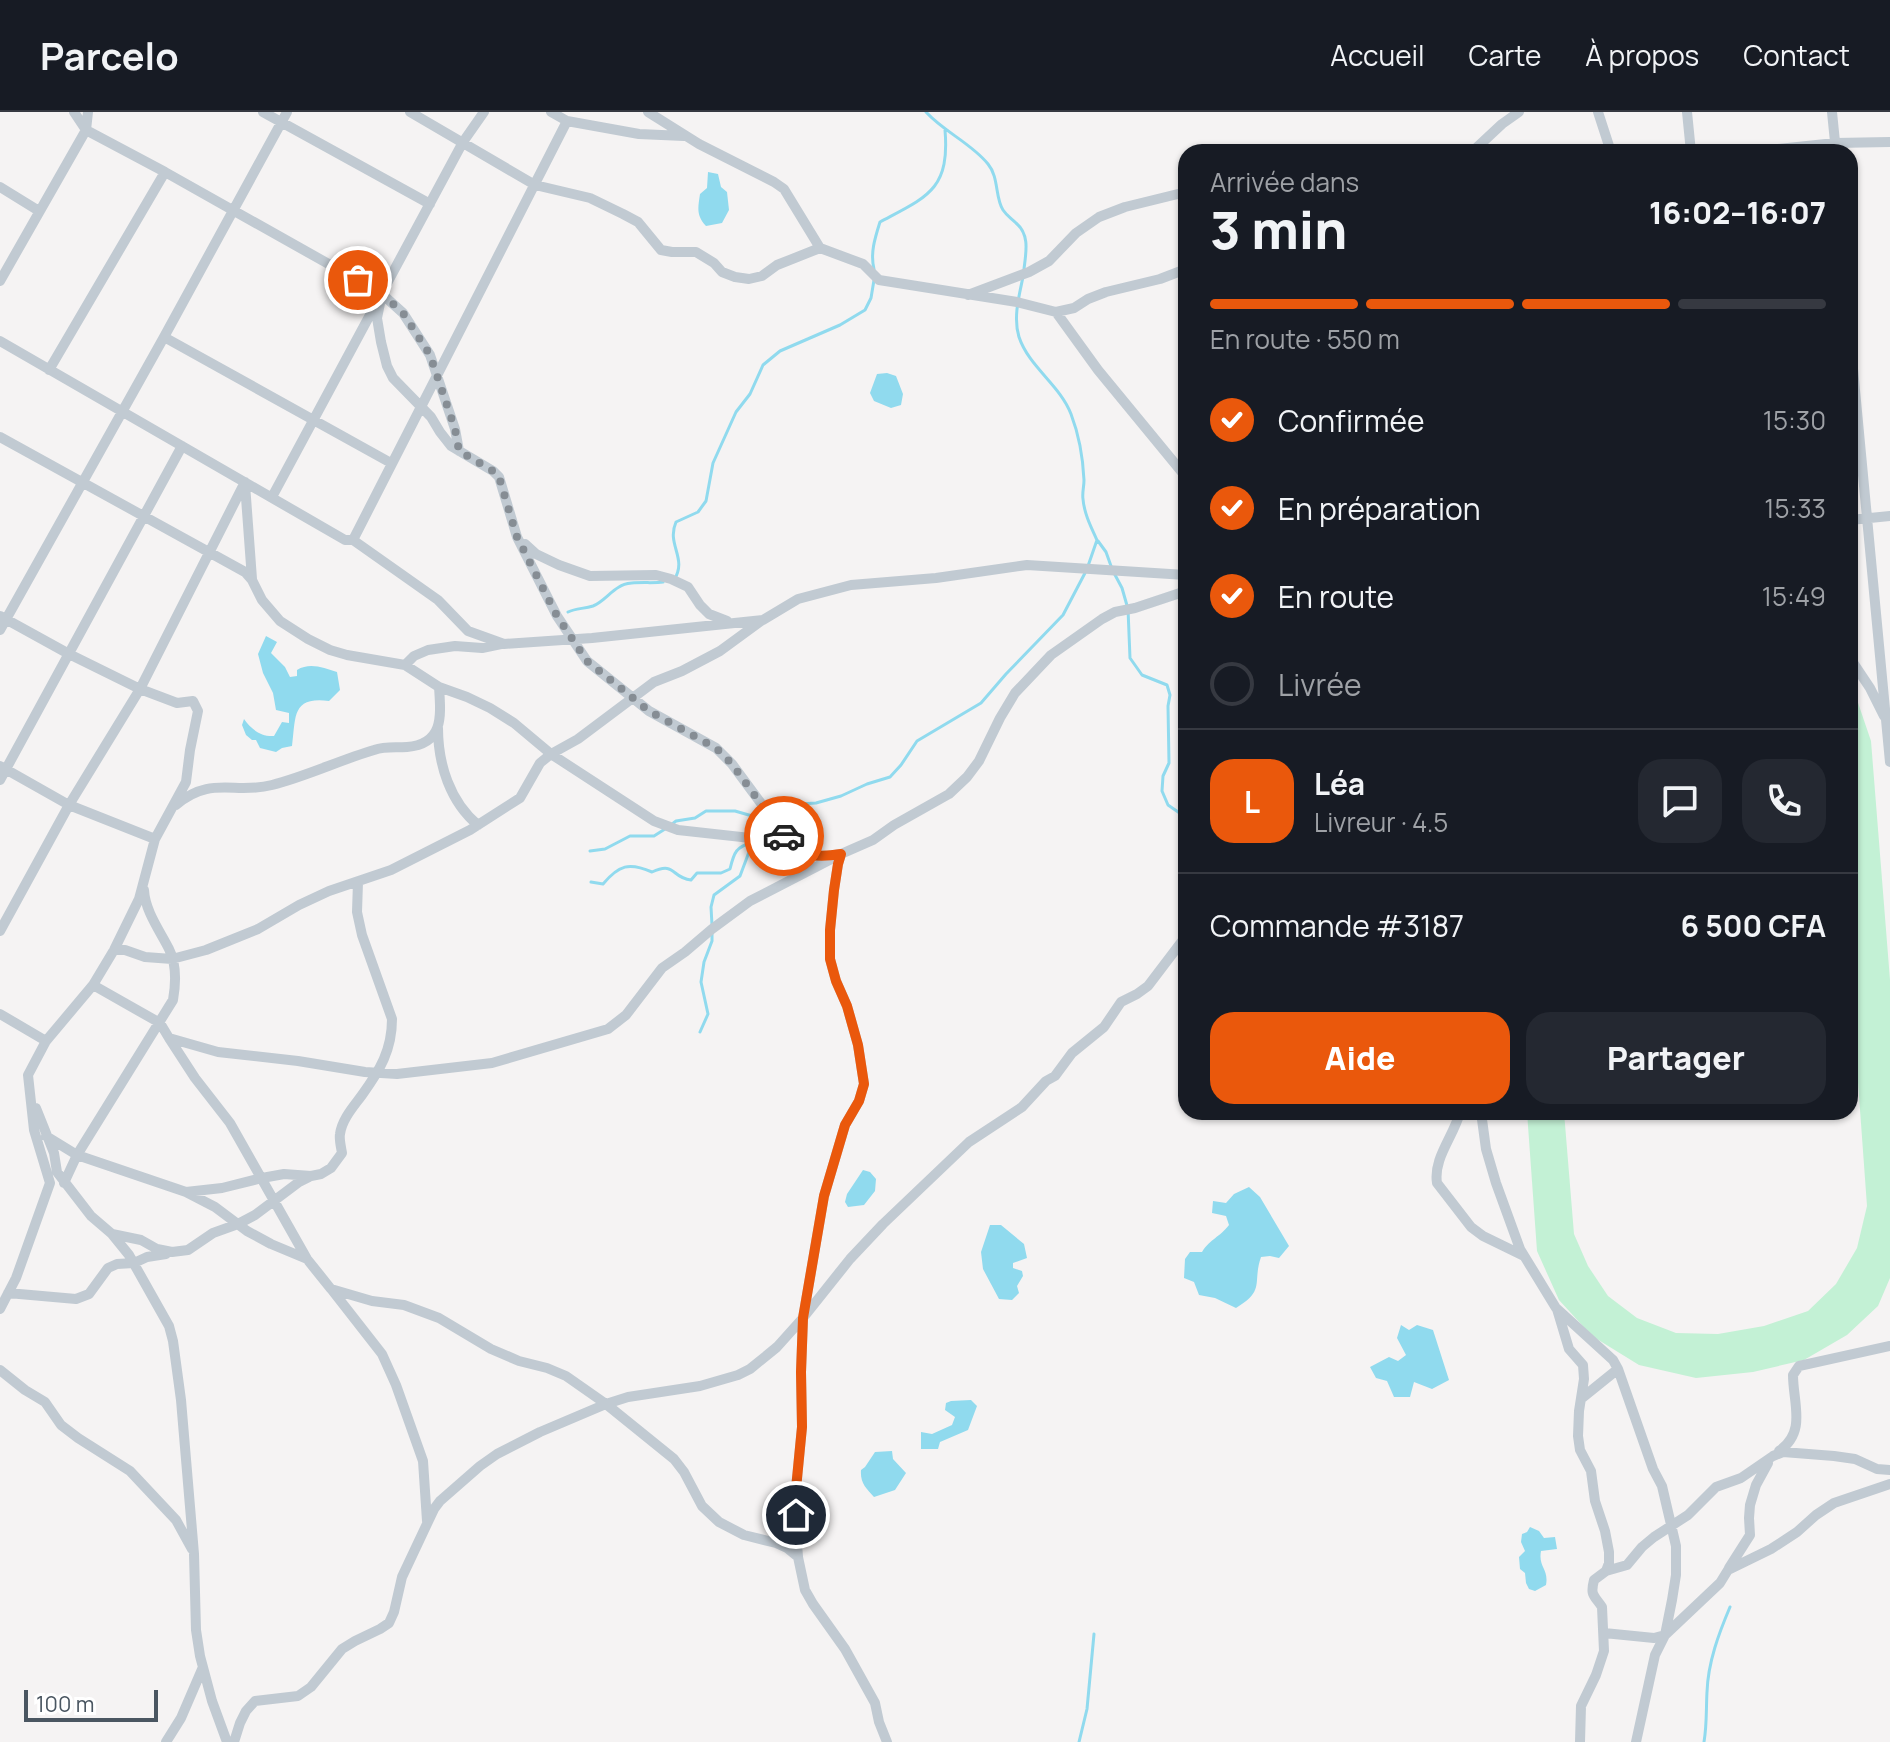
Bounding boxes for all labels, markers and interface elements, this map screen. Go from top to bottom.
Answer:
text: Parcelo [40,29,179,81]
text: Accueil [1330,36,1425,74]
text: Carte [1469,36,1541,74]
text: À propos [1585,36,1699,74]
text: Contact [1743,36,1850,74]
text: Arrivée dans [1210,164,1359,200]
text: 16:02–16:07 [1649,192,1826,233]
text: 3 min [1210,194,1347,265]
pin [324,246,392,314]
icon: bag [336,258,380,302]
text: En route · 550 m [1210,321,1400,357]
icon: check [1210,398,1254,442]
text: Confirmée [1278,400,1424,441]
text: 15:30 [1763,402,1826,438]
icon: check [1210,486,1254,530]
text: En préparation [1278,488,1480,529]
text: 15:33 [1764,490,1826,526]
icon: check [1210,574,1254,618]
text: En route [1278,576,1394,617]
text: 15:49 [1762,578,1826,614]
text: Livrée [1278,664,1361,705]
button: chat [1638,759,1722,843]
button: phone [1742,759,1826,843]
text: Léa [1314,763,1365,804]
text: L [1244,781,1260,822]
courier [744,796,824,876]
text: Livreur · 4.5 [1314,804,1448,840]
icon: car [762,814,806,858]
text: Commande #3187 [1210,905,1464,946]
text: 6 500 CFA [1681,905,1826,946]
button: Aide [1210,1012,1510,1104]
button: Partager [1526,1012,1826,1104]
pin [762,1481,830,1549]
icon: home [774,1493,818,1537]
scale bar [24,1686,158,1722]
text: 100 m [36,1689,94,1719]

